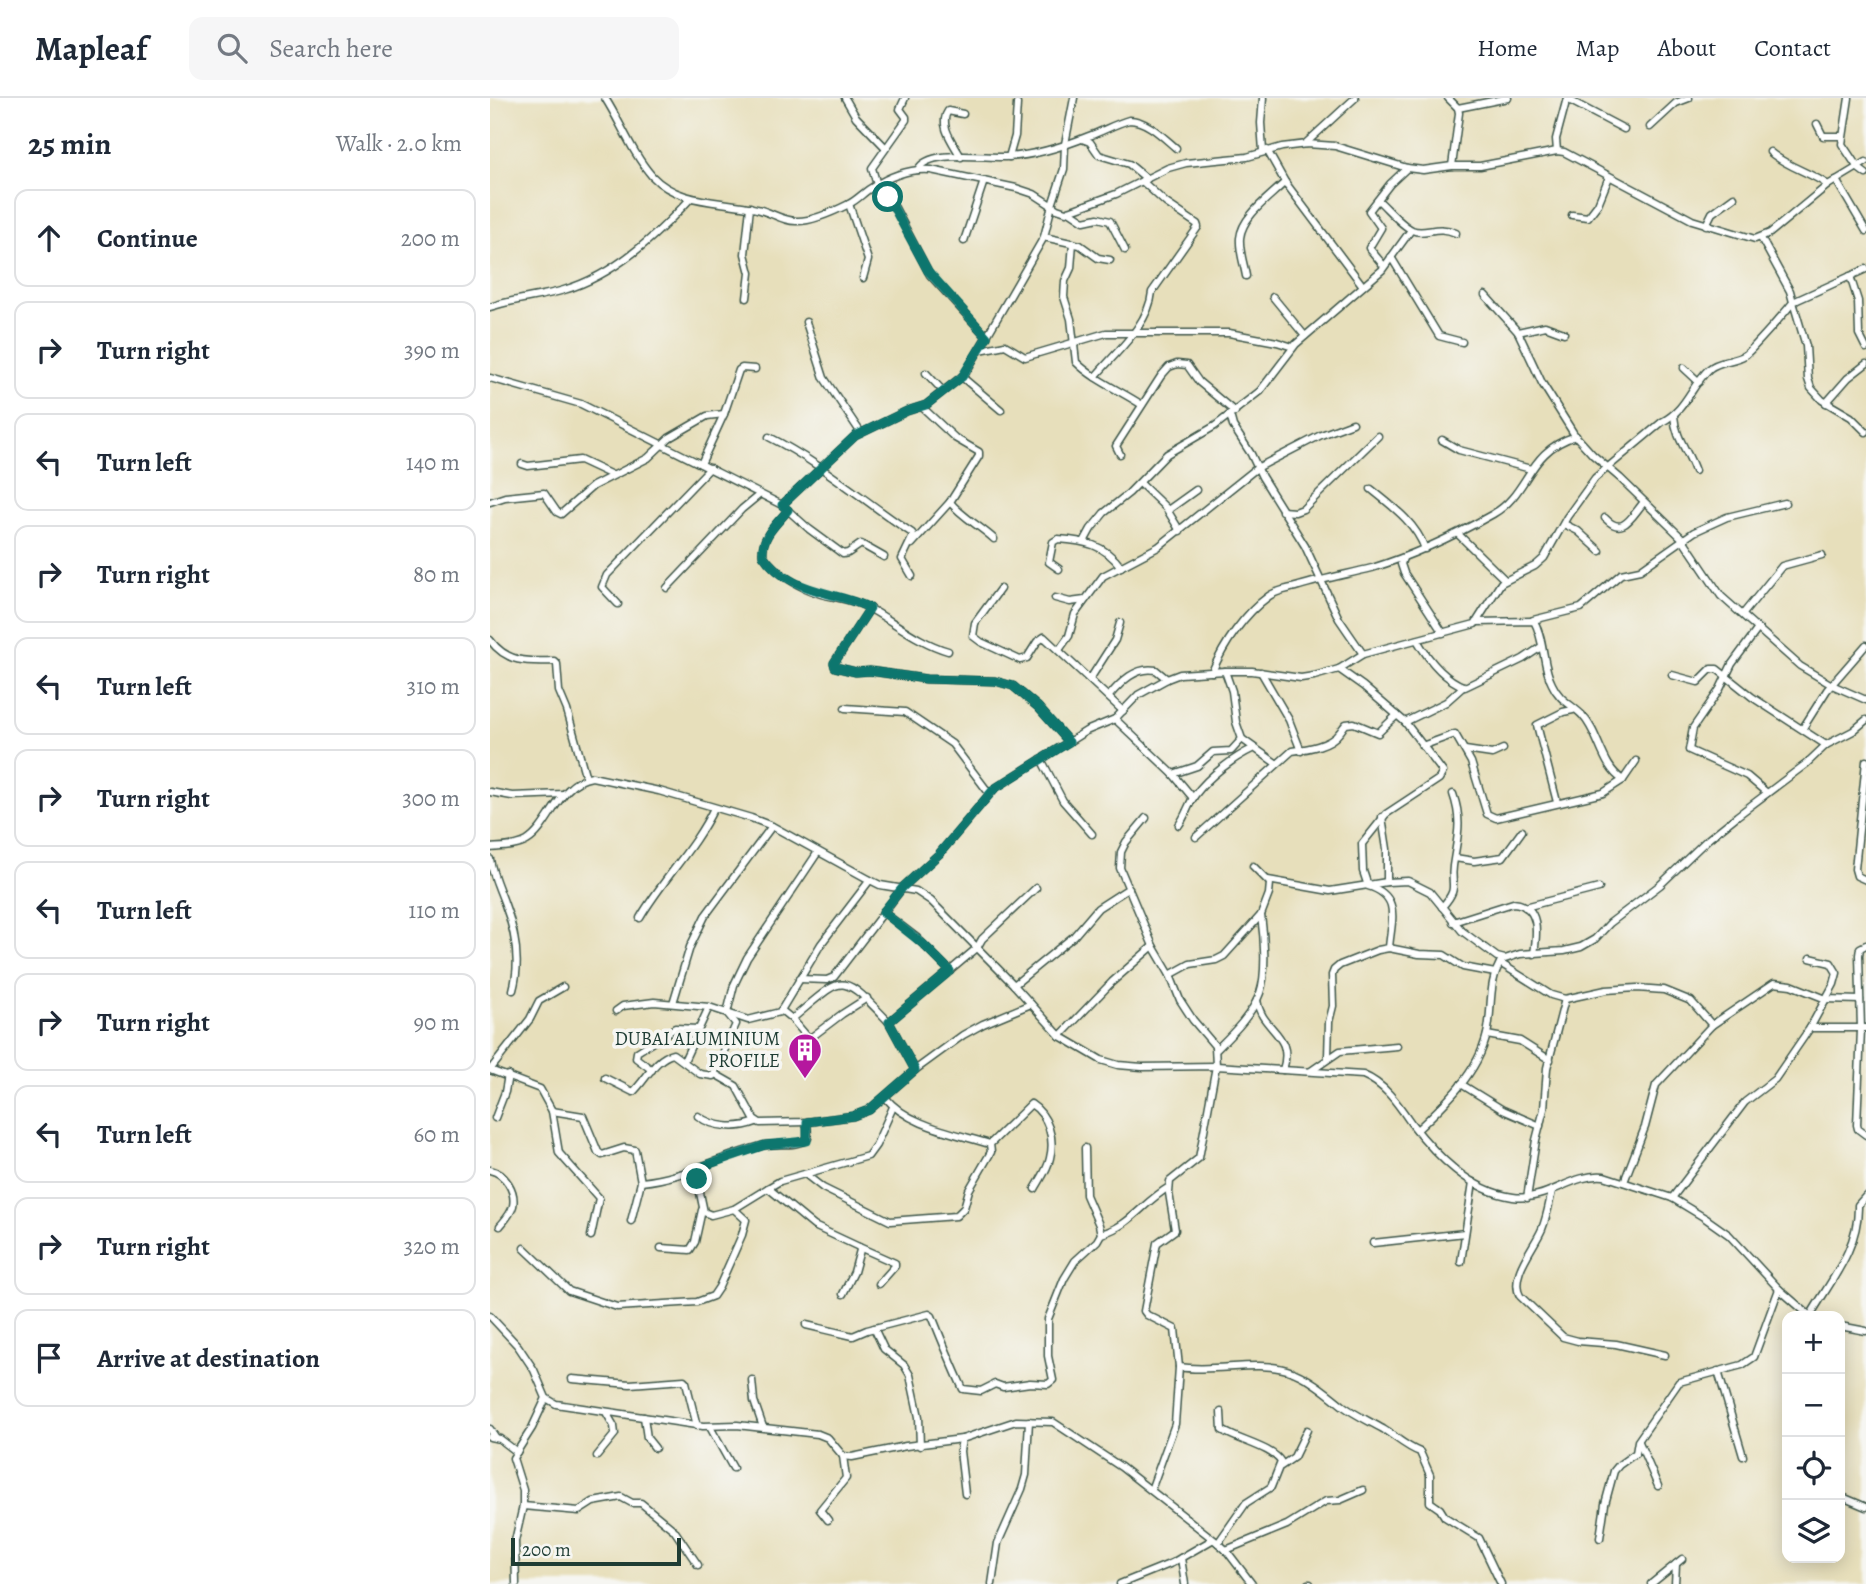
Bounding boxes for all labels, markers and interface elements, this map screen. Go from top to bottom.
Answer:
search box [189,17,679,80]
text: Mapleaf [35,26,147,71]
icon: search [213,29,251,67]
text: Search here [269,31,393,66]
text: Home [1477,32,1538,64]
text: Map [1576,32,1620,64]
text: About [1658,32,1716,64]
text: Contact [1754,32,1831,64]
text: 25 min [28,124,111,164]
text: Walk · 2.0 km [336,128,462,159]
route start [872,181,903,212]
icon: ahead [30,219,68,257]
text: Continue [97,221,198,256]
text: 200 m [401,223,460,254]
icon: right [30,331,68,369]
text: Turn right [97,333,210,368]
text: 390 m [404,335,460,366]
icon: left [30,443,68,481]
text: Turn left [97,445,192,480]
text: 140 m [406,447,460,478]
icon: right [30,555,68,593]
text: Turn right [97,557,210,592]
text: 80 m [413,559,460,590]
icon: left [30,667,68,705]
text: Turn left [97,669,192,704]
text: 310 m [407,671,460,702]
icon: right [30,779,68,817]
text: Turn right [97,781,210,816]
text: 300 m [402,783,460,814]
icon: left [30,891,68,929]
text: Turn left [97,893,192,928]
text: 110 m [408,895,460,926]
icon: right [30,1003,68,1041]
text: Turn right [97,1005,210,1040]
text: 90 m [414,1007,460,1038]
place label: DUBAI ALUMINIUM PROFILE [614,1026,780,1074]
building icon: DUBAI ALUMINIUM PROFILE [786,1031,824,1080]
icon: left [30,1115,68,1153]
text: Turn left [97,1117,192,1152]
text: 60 m [413,1119,460,1150]
route end [681,1163,712,1194]
icon: right [30,1227,68,1265]
text: Turn right [97,1229,210,1264]
text: 320 m [404,1231,460,1262]
map controls [1782,1311,1845,1563]
button: + [1782,1311,1845,1374]
icon: arrive [30,1339,68,1377]
text: Arrive at destination [97,1341,320,1376]
button: − [1782,1374,1845,1437]
button: locate [1782,1437,1845,1500]
button: layers [1782,1500,1845,1563]
scale bar [511,1535,681,1567]
text: 200 m [522,1537,571,1563]

